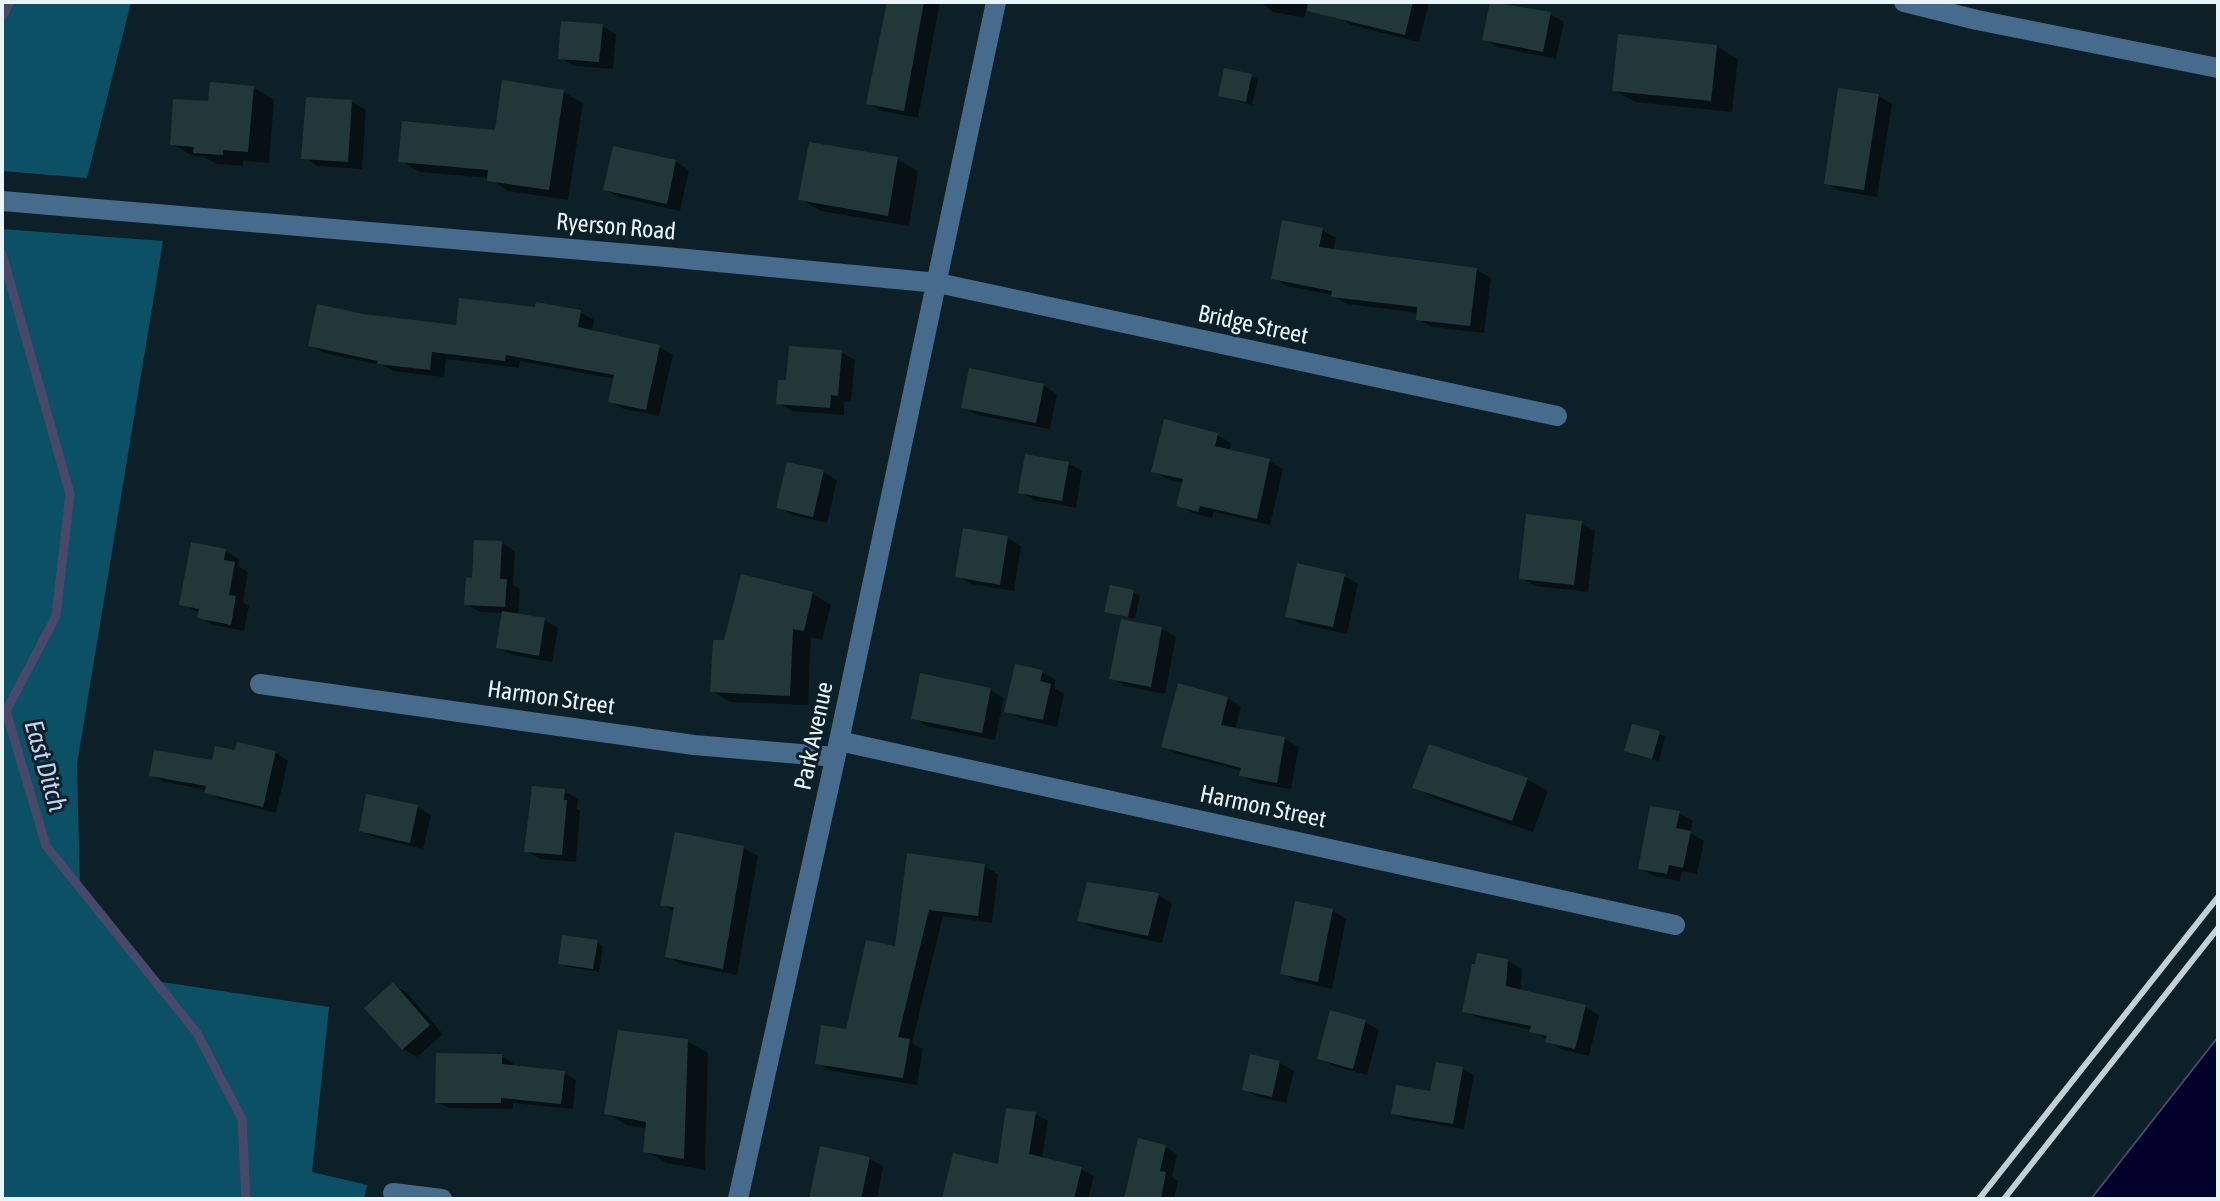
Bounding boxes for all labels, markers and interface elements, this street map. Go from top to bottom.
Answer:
street label: Ryerson Road [555,207,677,247]
street label: Bridge Street [1195,299,1311,351]
street label: Harmon Street [485,675,617,721]
street label: Park Avenue [789,679,839,793]
water label: East Ditch [17,717,73,815]
street label: Harmon Street [1197,780,1329,834]

